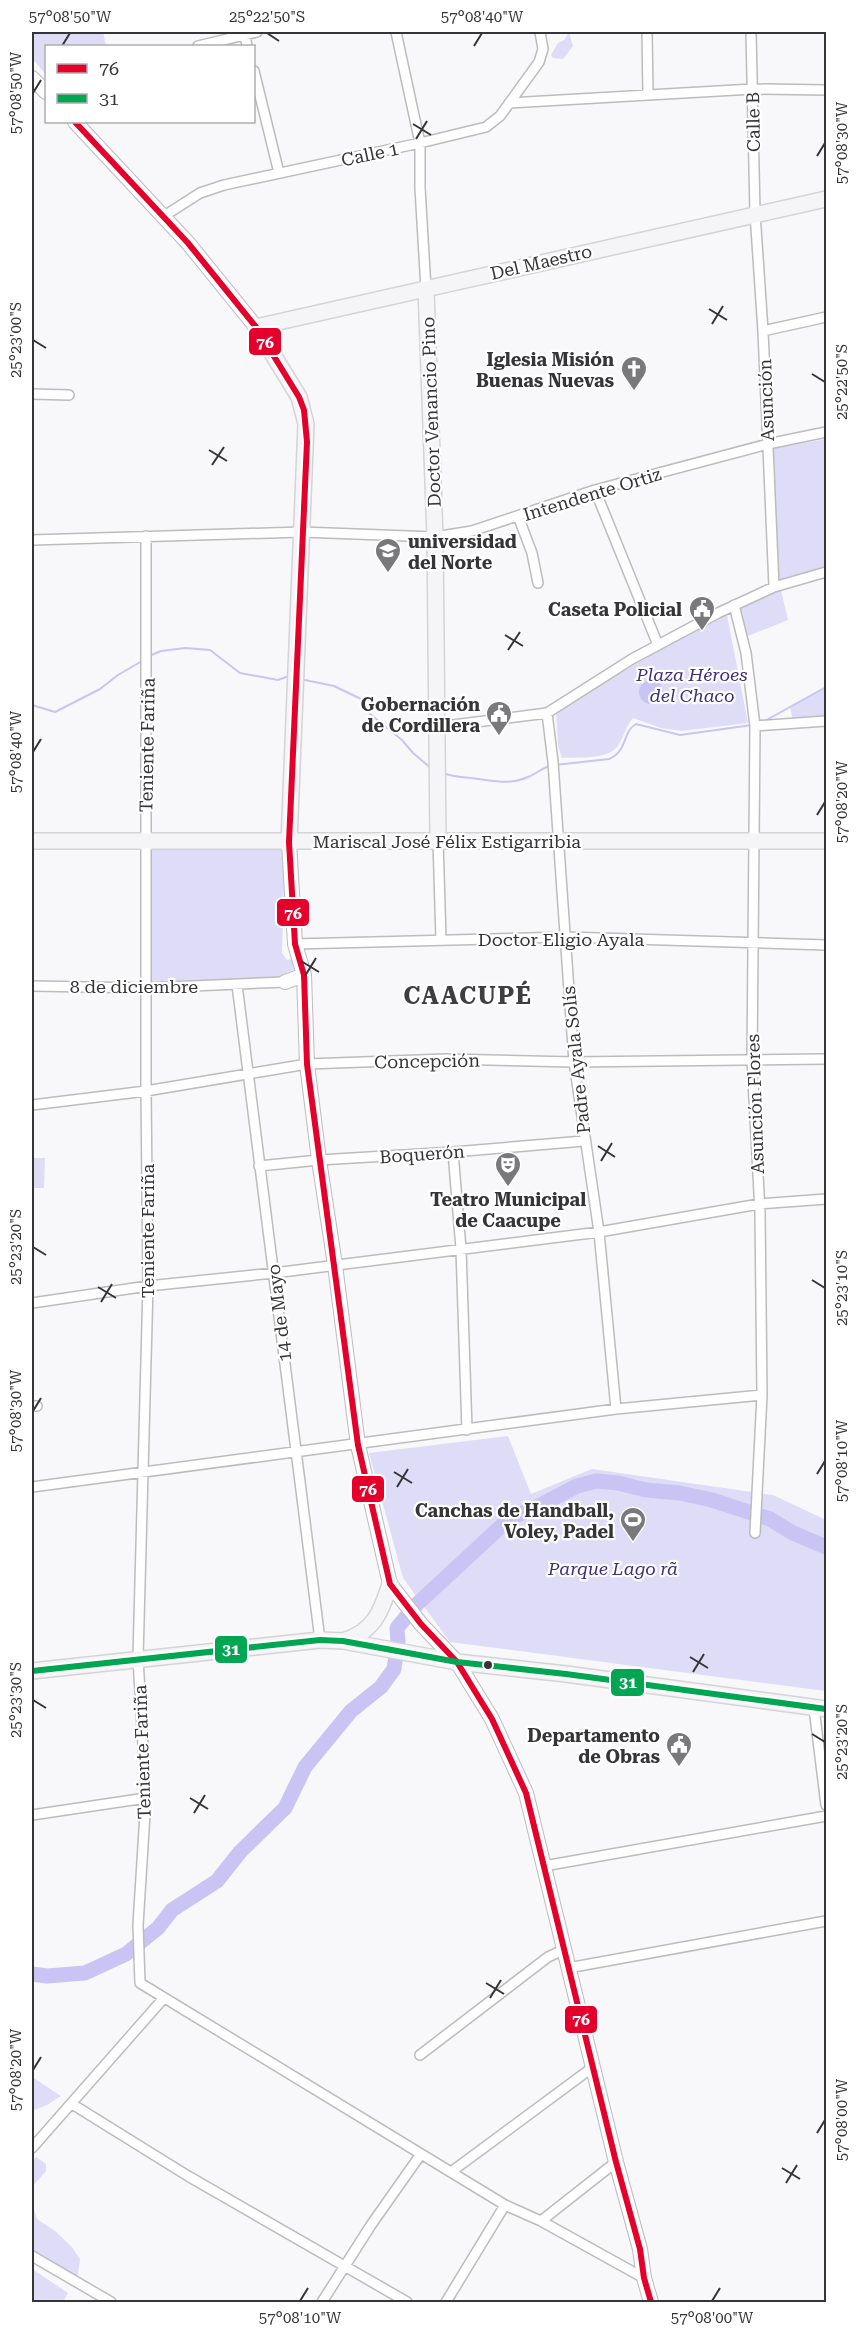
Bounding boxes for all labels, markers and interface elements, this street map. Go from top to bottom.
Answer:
text: 57°08'50"W [29,8,112,26]
text: 25°22'50"S [229,8,305,26]
text: 57°08'40"W [441,8,524,26]
legend [45,45,255,123]
text: 57°08'50"W [7,51,25,134]
text: 76 [99,58,119,79]
text: 31 [99,88,119,109]
street label: Calle B [742,92,764,152]
text: 57°08'30"W [833,101,851,184]
street label: Calle 1 [339,138,401,170]
street label: Del Maestro [488,240,594,284]
text: 25°23'00"S [7,302,25,378]
street label: Doctor Venancio Pino [417,316,445,508]
line badge: 76 [248,327,282,356]
text: 76 [256,333,274,352]
text: 25°22'50"S [833,344,851,420]
place label: Iglesia Misión Buenas Nuevas [476,349,614,391]
church icon: Iglesia Misión Buenas Nuevas [619,354,649,392]
street label: Asunción [754,358,778,442]
street label: Intendente Ortiz [520,463,664,525]
place label: universidad del Norte [408,531,517,573]
school or university icon: universidad del Norte [373,536,403,574]
public building icon: Caseta Policial [687,594,717,632]
place label: Caseta Policial [548,599,682,620]
park label: Plaza Héroes del Chaco [635,664,748,706]
street label: Teniente Fariña [135,677,159,813]
place label: Gobernación de Cordillera [361,694,480,736]
public building icon: Gobernación de Cordillera [484,699,514,737]
text: 57°08'40"W [7,710,25,793]
text: 57°08'20"W [833,760,851,843]
street label: Mariscal José Félix Estigarribia [313,831,581,852]
line badge: 76 [276,898,310,927]
text: 76 [284,904,302,923]
street label: Doctor Eligio Ayala [478,929,644,950]
street label: 8 de diciembre [70,976,198,997]
district label: CAACUPÉ [403,980,533,1010]
street label: Padre Ayala Solís [558,985,594,1135]
street label: Asunción Flores [742,1034,768,1174]
street label: Concepción [374,1050,480,1072]
street label: Boquerón [379,1141,466,1167]
theatre icon: Teatro Municipal de Caacupe [493,1150,523,1188]
street label: Teniente Fariña [137,1163,158,1298]
place label: Teatro Municipal de Caacupe [430,1189,586,1231]
text: 25°23'20"S [7,1209,25,1285]
text: 25°23'10"S [833,1250,851,1326]
street label: 14 de Mayo [263,1263,295,1363]
text: 57°08'30"W [7,1369,25,1452]
text: 57°08'10"W [833,1419,851,1502]
line badge: 76 [351,1475,385,1503]
text: 76 [359,1480,377,1499]
place label: Canchas de Handball, Voley, Padel [415,1500,614,1542]
sports icon: Canchas de Handball, Voley, Padel [618,1505,648,1543]
park label: Parque Lago rã [547,1558,678,1579]
line badge: 31 [214,1635,248,1664]
text: 31 [222,1640,240,1659]
unlabelled marker [482,1659,494,1671]
text: 25°23'30"S [7,1662,25,1738]
line badge: 31 [610,1668,645,1697]
text: 31 [619,1673,637,1692]
street label: Teniente Fariña [129,1684,155,1820]
text: 25°23'20"S [833,1704,851,1780]
place label: Departamento de Obras [527,1725,660,1767]
public building icon: Departamento de Obras [664,1730,694,1768]
line badge: 76 [564,2005,598,2034]
text: 76 [572,2010,590,2029]
text: 57°08'20"W [7,2028,25,2111]
text: 57°08'00"W [833,2078,851,2161]
text: 57°08'10"W [259,2309,342,2327]
text: 57°08'00"W [671,2309,754,2327]

